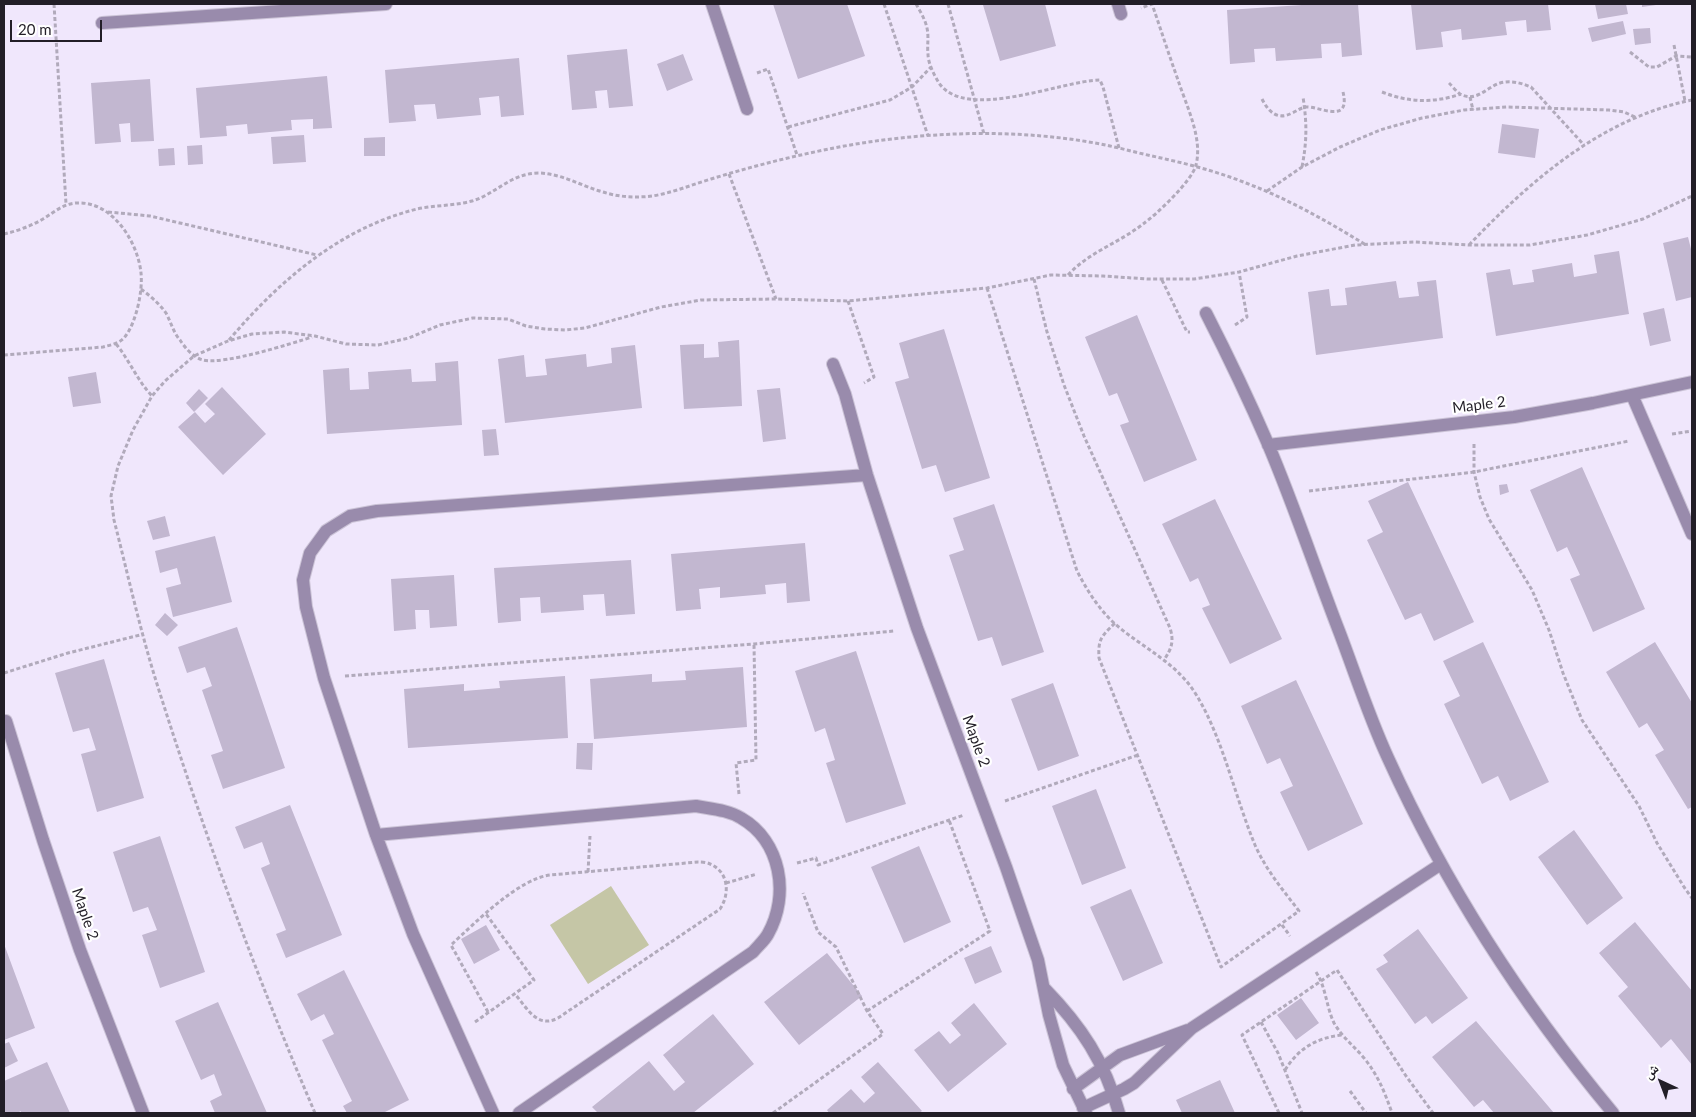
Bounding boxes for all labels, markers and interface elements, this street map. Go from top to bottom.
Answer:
scale bar [12,10,105,42]
text: 20 m [18,20,52,38]
street label: Maple 2 [1451,393,1507,417]
street label: Maple 2 [958,713,994,769]
street label: Maple 2 [68,886,102,942]
north arrow [1636,1057,1686,1107]
text: ش [1639,1059,1662,1082]

